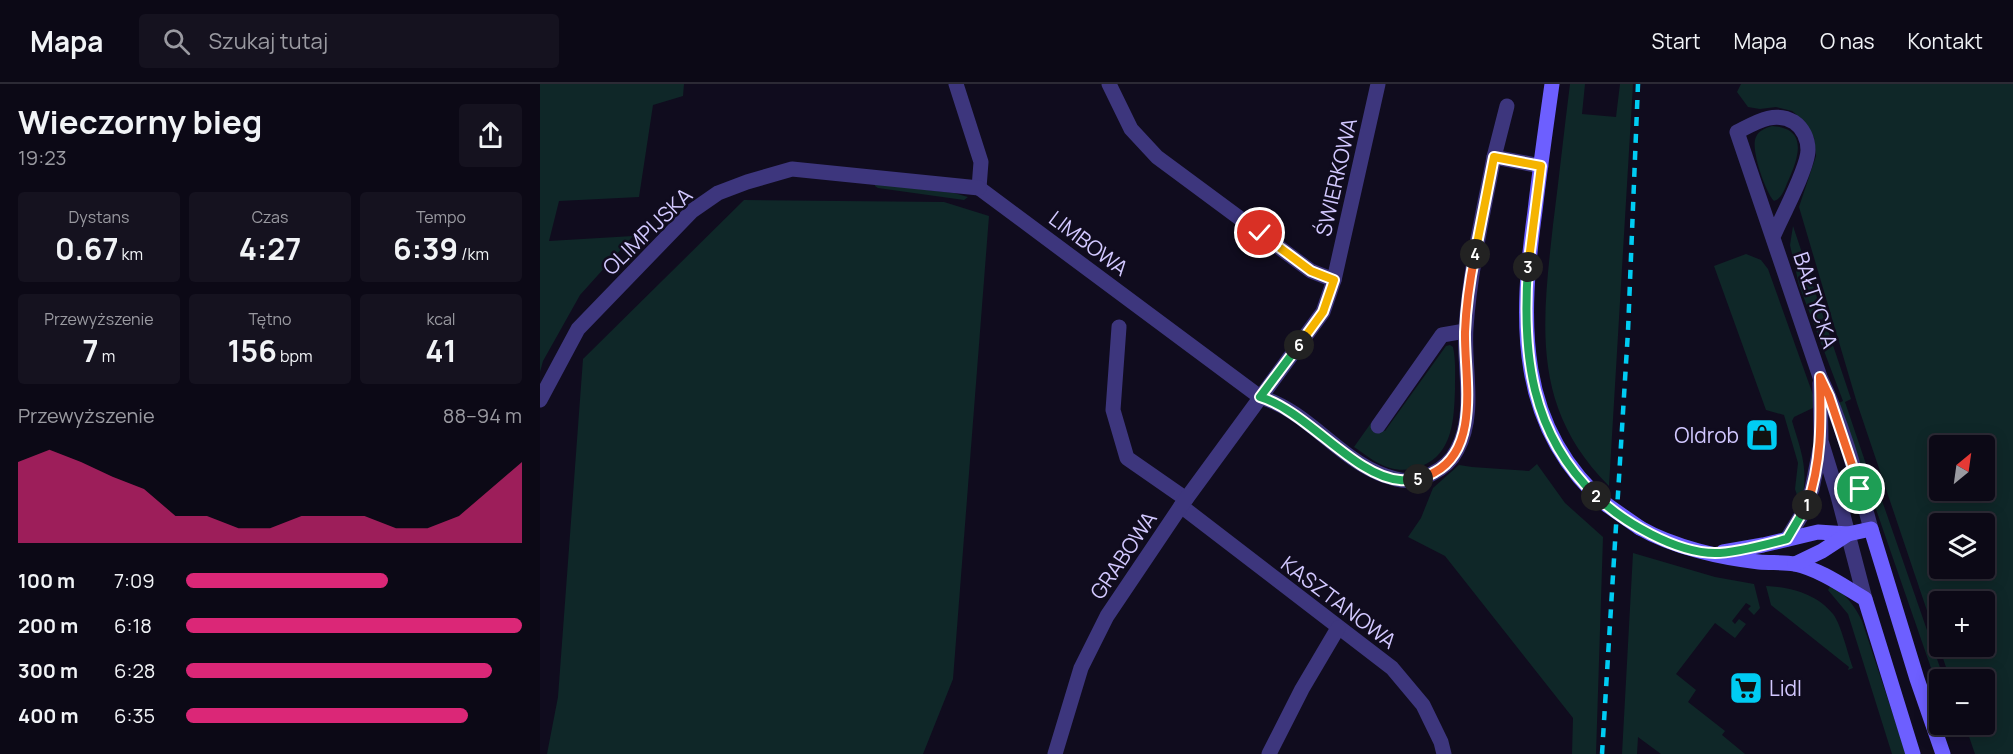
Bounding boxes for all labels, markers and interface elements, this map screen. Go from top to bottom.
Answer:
search box [139,14,559,68]
text: Mapa [30,22,103,60]
icon: search [160,25,193,58]
text: Szukaj tutaj [208,26,328,56]
text: Start [1652,27,1701,55]
text: Mapa [1734,27,1787,55]
text: O nas [1820,27,1875,55]
text: Kontakt [1908,27,1983,55]
text: Wieczorny bieg [18,99,262,144]
button: share [459,104,522,167]
street label: ŚWIERKOWA [1309,115,1363,239]
text: 19:23 [18,144,67,171]
street label: OLIMPIJSKA [596,181,698,281]
street label: LIMBOWA [1044,204,1134,282]
text: Dystans [69,206,129,228]
text: Czas [252,206,288,228]
text: Tempo [416,206,466,228]
pin [1234,207,1285,258]
icon: check [1243,216,1276,249]
text: 0.67 [55,228,118,269]
text: 4:27 [239,228,301,269]
text: 6:39 [393,228,458,269]
pin: 4 [1460,239,1490,269]
text: km [118,243,143,265]
text: /km [458,243,489,265]
text: 4 [1470,243,1480,265]
street label: BAŁTYCKA [1787,248,1845,352]
pin: 3 [1513,252,1543,282]
text: 3 [1523,256,1533,278]
text: Przewyższenie [44,308,154,330]
text: Tętno [248,308,292,330]
text: kcal [426,308,456,330]
text: 7 [83,330,99,371]
text: 156 [227,330,277,371]
text: 41 [425,330,457,371]
pin: 6 [1284,330,1314,360]
text: 6 [1294,334,1304,356]
text: m [99,345,115,367]
text: bpm [277,345,313,367]
text: Przewyższenie [18,402,155,429]
text: 88–94 m [443,402,522,429]
shop icon: Oldrob [1744,417,1780,453]
place label: Oldrob [1674,421,1739,449]
north arrow [1929,435,1995,501]
map controls [1929,435,1995,735]
pin [1834,463,1885,514]
pin: 5 [1403,464,1433,494]
text: 5 [1413,468,1423,490]
icon: arrive [1843,472,1876,505]
pin: 2 [1581,481,1611,511]
text: 2 [1591,485,1601,507]
pin: 1 [1792,490,1822,520]
text: 1 [1803,494,1811,516]
street label: GRABOWA [1083,506,1163,604]
button: layers [1929,513,1995,579]
street label: KASZTANOWA [1276,549,1402,655]
text: 100 m [18,567,75,594]
text: 7:09 [114,567,155,594]
button: + [1929,591,1995,657]
text: 200 m [18,612,78,639]
text: 6:18 [114,612,152,639]
text: 300 m [18,657,78,684]
text: 6:28 [114,657,155,684]
button: − [1929,669,1995,735]
supermarket icon: Lidl [1728,670,1764,706]
place label: Lidl [1769,674,1802,702]
text: 400 m [18,702,78,729]
text: 6:35 [114,702,155,729]

